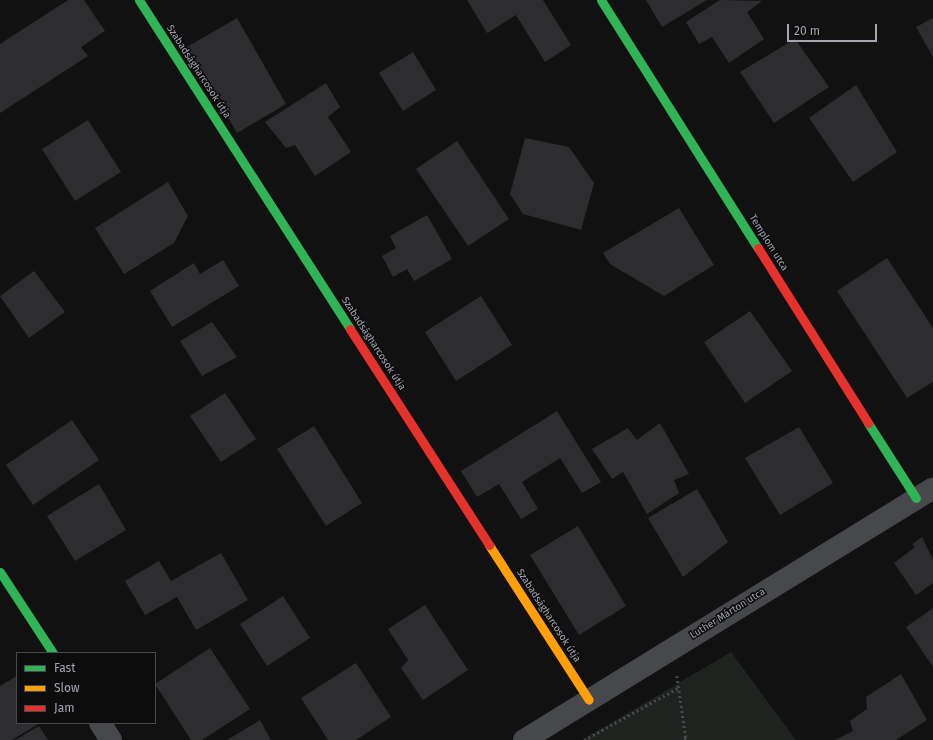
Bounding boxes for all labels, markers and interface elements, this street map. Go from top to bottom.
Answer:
scale bar [789,16,879,42]
street label: Szabadságharcosok útja [163,23,233,121]
text: 20 m [794,24,820,38]
street label: Templom utca [746,213,790,273]
street label: Szabadságharcosok útja [338,295,408,393]
street label: Szabadságharcosok útja [513,567,583,665]
street label: Luther Márton utca [688,586,768,642]
legend [16,652,156,724]
text: Fast [54,661,76,675]
text: Slow [54,681,80,695]
text: Jam [54,701,74,715]

